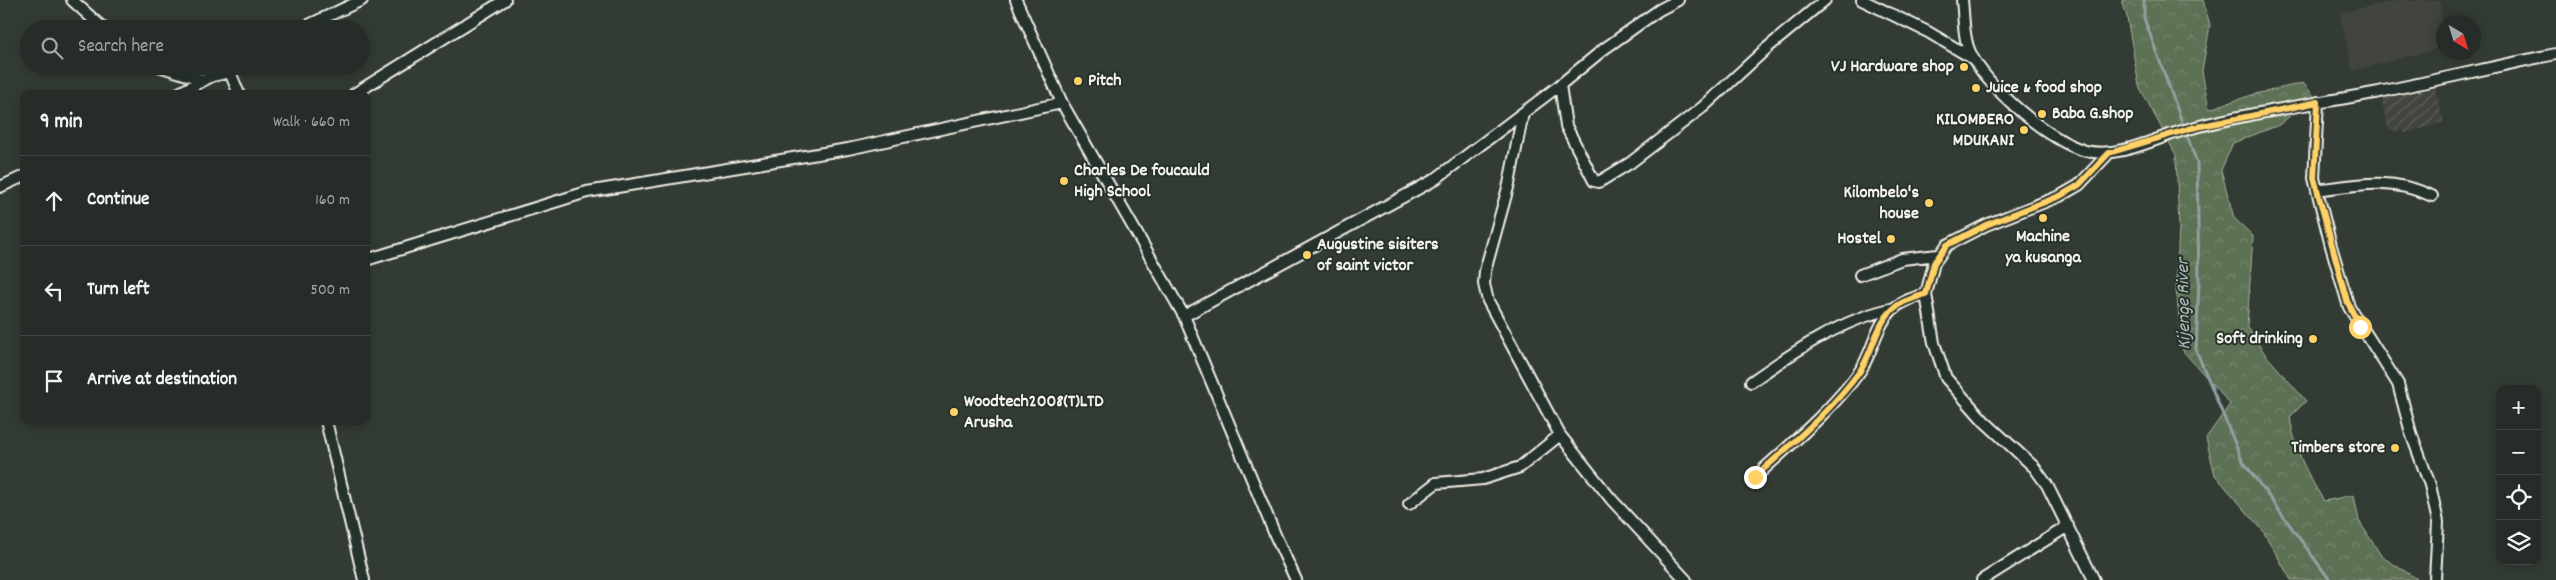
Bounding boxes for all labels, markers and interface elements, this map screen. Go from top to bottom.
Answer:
north arrow [2436,15,2481,60]
search box [20,20,370,75]
icon: search [38,34,66,62]
text: Search here [78,34,164,61]
place label: VJ Hardware shop [1831,55,1954,80]
marker: VJ Hardware shop [1958,61,1970,73]
place label: Pitch [1088,69,1122,94]
marker: Pitch [1072,75,1084,87]
place label: Juice & food shop [1986,76,2102,101]
marker: Juice & food shop [1970,82,1982,94]
place label: Baba G.shop [2052,102,2134,127]
text: 9 min [40,108,82,138]
place label: KILOMBERO MDUKANI [1936,108,2014,154]
marker: Baba G.shop [2036,108,2048,120]
text: Walk · 660 m [273,111,350,134]
marker: KILOMBERO MDUKANI [2018,124,2030,136]
place label: Charles De foucauld High School [1074,159,1210,205]
marker: Charles De foucauld High School [1058,175,1070,187]
place label: Kilombelo's house [1844,181,1919,227]
icon: ahead [40,187,68,215]
text: Continue [87,187,149,214]
text: 160 m [315,189,350,212]
marker: Kilombelo's house [1923,197,1935,209]
marker: Machine ya kusanga [2037,212,2049,224]
place label: Machine ya kusanga [2005,225,2081,271]
place label: Hostel [1837,227,1882,252]
place label: Augustine sisiters of saint victor [1317,233,1439,279]
marker: Hostel [1885,233,1897,245]
marker: Augustine sisiters of saint victor [1301,249,1313,261]
water label: Kijenge River [2171,256,2199,350]
icon: left [40,277,68,305]
text: Turn left [87,277,150,304]
text: 500 m [310,279,350,302]
route start [2349,316,2372,339]
place label: Soft drinking [2216,327,2303,352]
marker: Soft drinking [2307,333,2319,345]
icon: arrive [40,367,68,395]
text: Arrive at destination [87,367,237,394]
map controls [2496,385,2541,565]
button: + [2496,385,2541,430]
place label: Woodtech2008(T)LTD Arusha [964,390,1104,436]
marker: Woodtech2008(T)LTD Arusha [948,406,960,418]
button: − [2496,430,2541,475]
place label: Timbers store [2291,436,2385,461]
marker: Timbers store [2389,442,2401,454]
route end [1744,466,1767,489]
button: locate [2496,475,2541,520]
button: layers [2496,520,2541,565]

